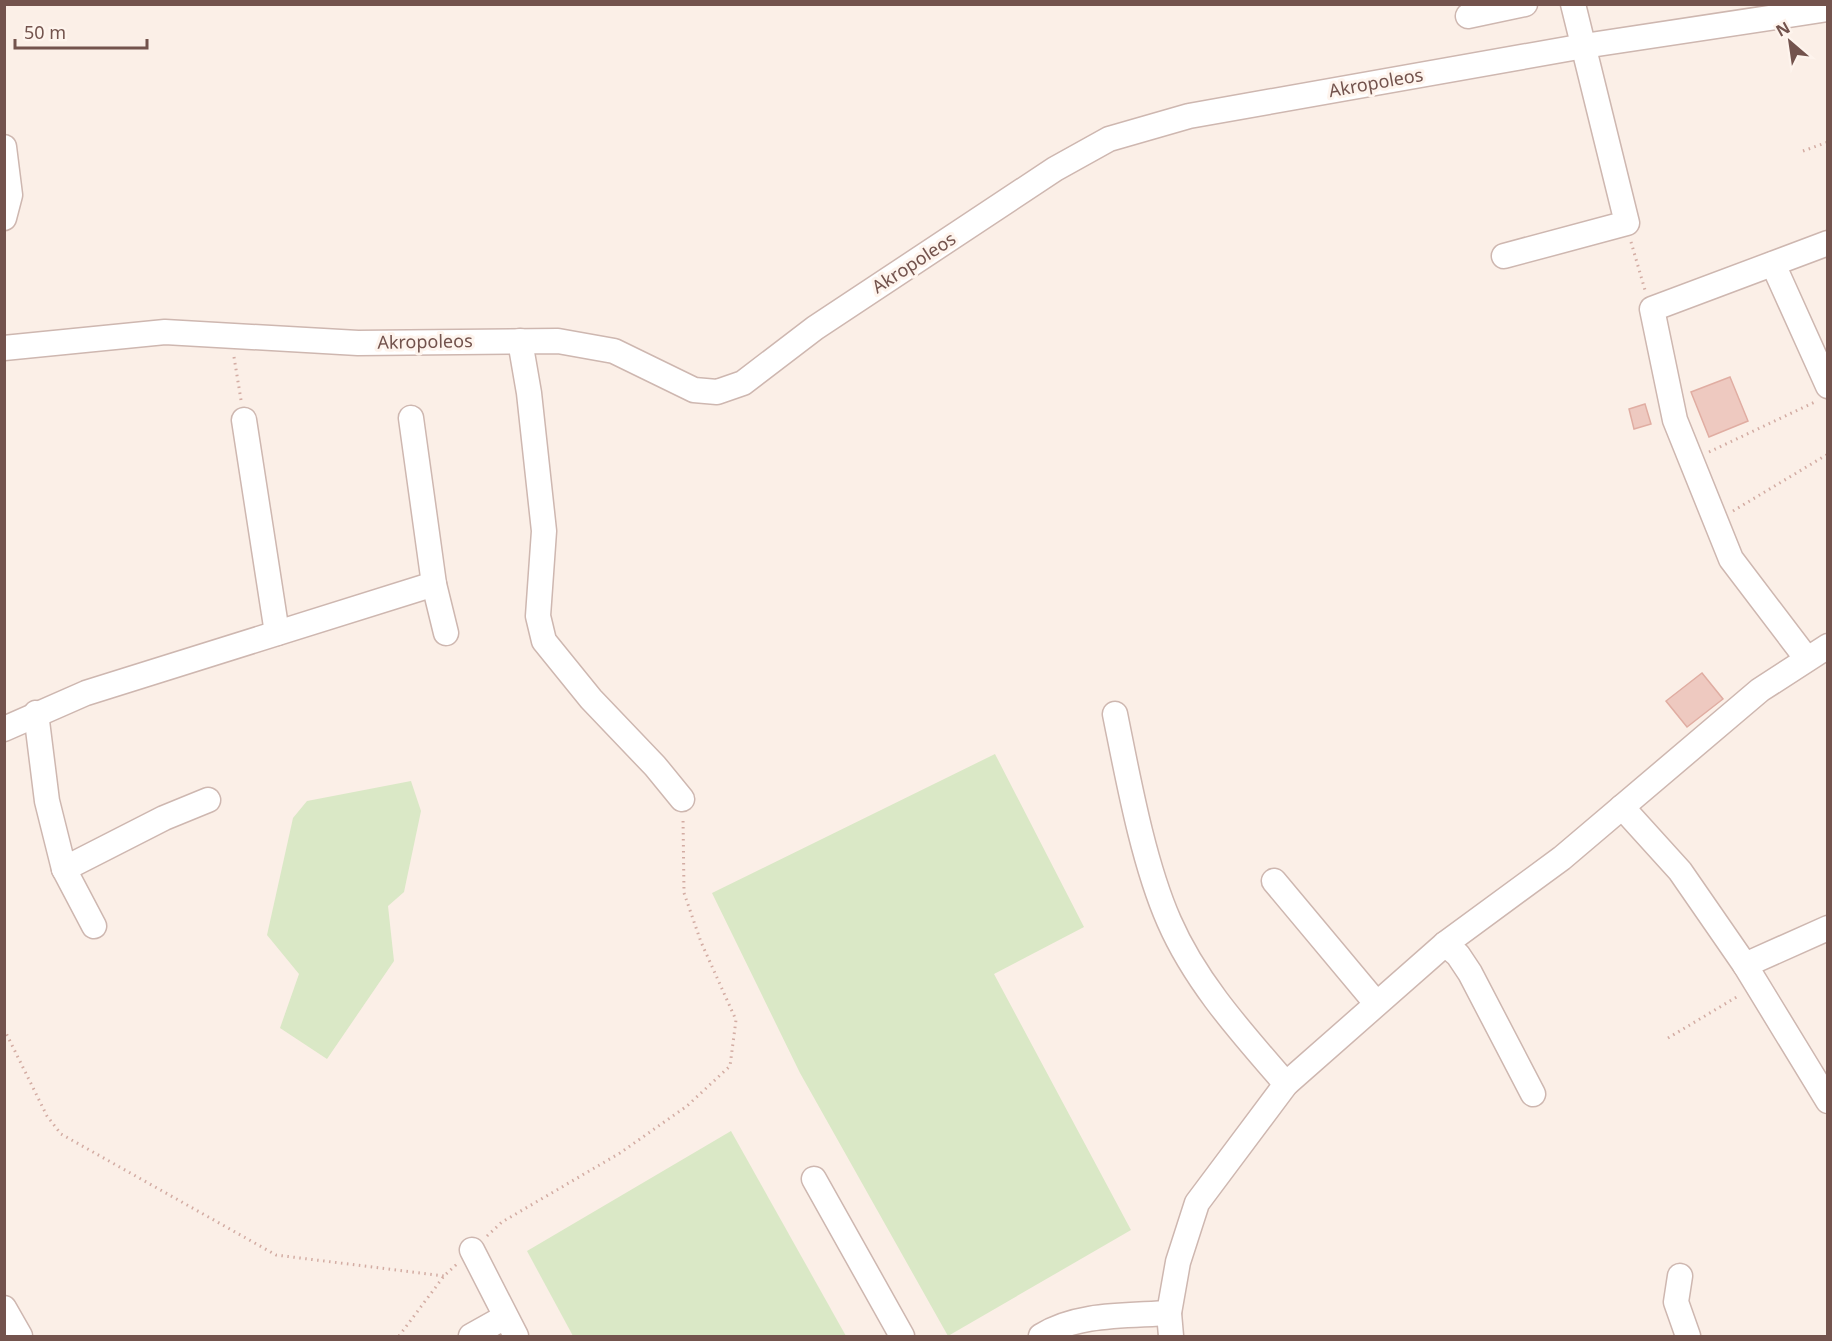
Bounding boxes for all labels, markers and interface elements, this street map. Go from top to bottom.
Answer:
scale bar [15,12,147,50]
north arrow [1760,12,1820,72]
text: N [1772,16,1794,42]
text: 50 m [24,20,66,44]
street label: Akropoleos [1327,62,1425,102]
street label: Akropoleos [867,226,960,298]
street label: Akropoleos [377,328,473,354]

